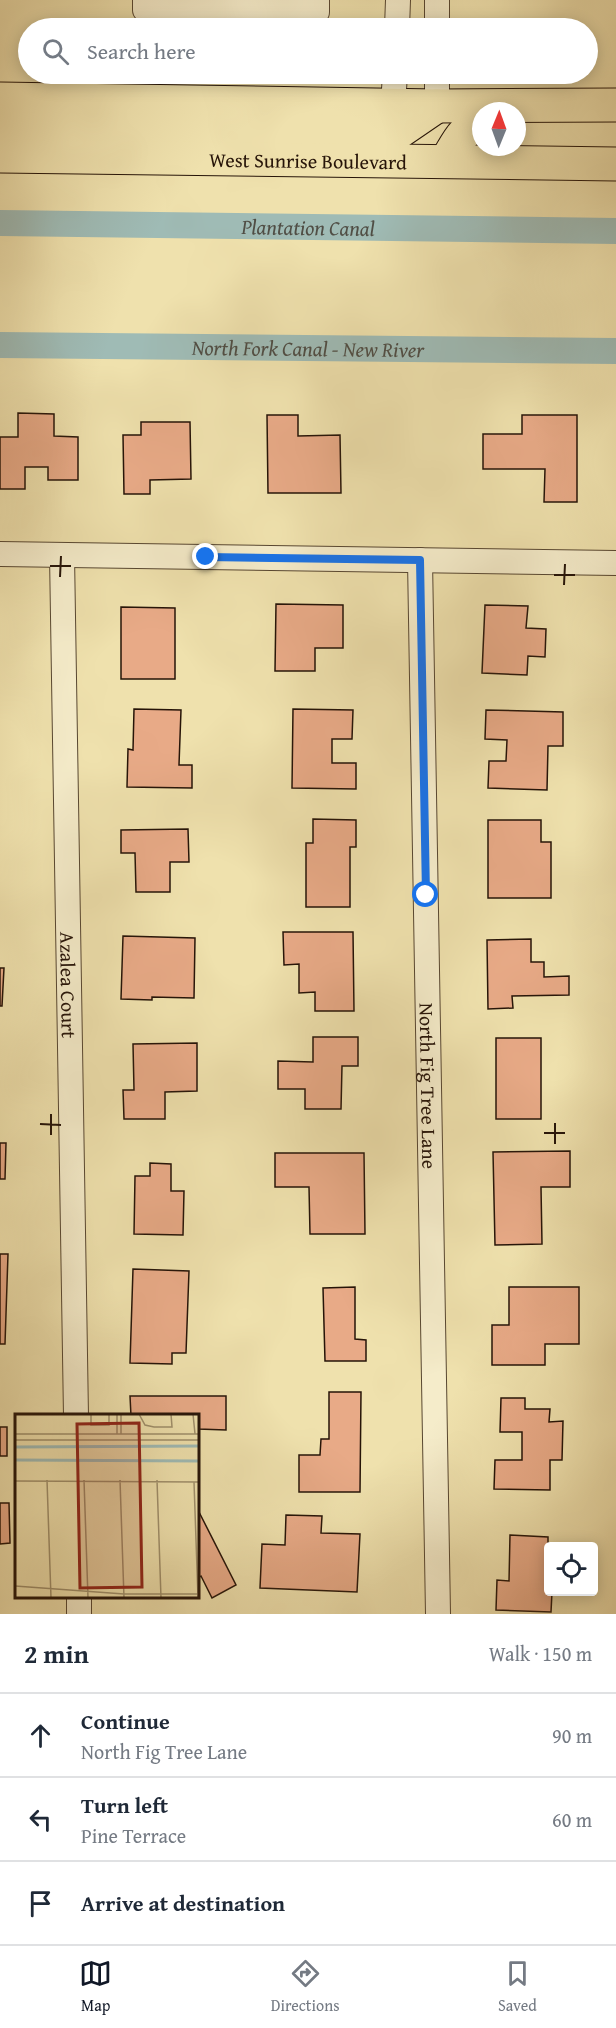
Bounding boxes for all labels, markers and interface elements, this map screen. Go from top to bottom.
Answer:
search box [18,18,598,84]
icon: search [39,35,72,68]
text: Search here [87,35,196,67]
north arrow [472,102,526,156]
street label: West Sunrise Boulevard [209,144,407,176]
water label: Plantation Canal [240,211,375,243]
water label: North Fork Canal - New River [191,331,426,365]
route end [192,543,218,569]
route start [412,881,438,907]
street label: Azalea Court [54,931,84,1038]
street label: North Fig Tree Lane [413,1003,445,1169]
inset map [15,1414,200,1599]
map controls [544,1542,598,1596]
button: locate [544,1542,598,1596]
text: 2 min [24,1634,89,1673]
text: Walk · 150 m [489,1639,592,1668]
text: Continue [81,1705,170,1737]
icon: ahead [24,1719,57,1752]
text: 90 m [552,1721,592,1750]
text: North Fig Tree Lane [81,1737,247,1766]
text: Turn left [81,1789,168,1821]
icon: left [24,1803,57,1836]
text: 60 m [552,1805,592,1834]
text: Pine Terrace [81,1821,186,1850]
icon: arrive [24,1887,57,1920]
text: Arrive at destination [81,1887,285,1919]
tab: Map [79,1957,112,2017]
tab: Directions [271,1957,340,2017]
tab: Saved [498,1957,537,2017]

